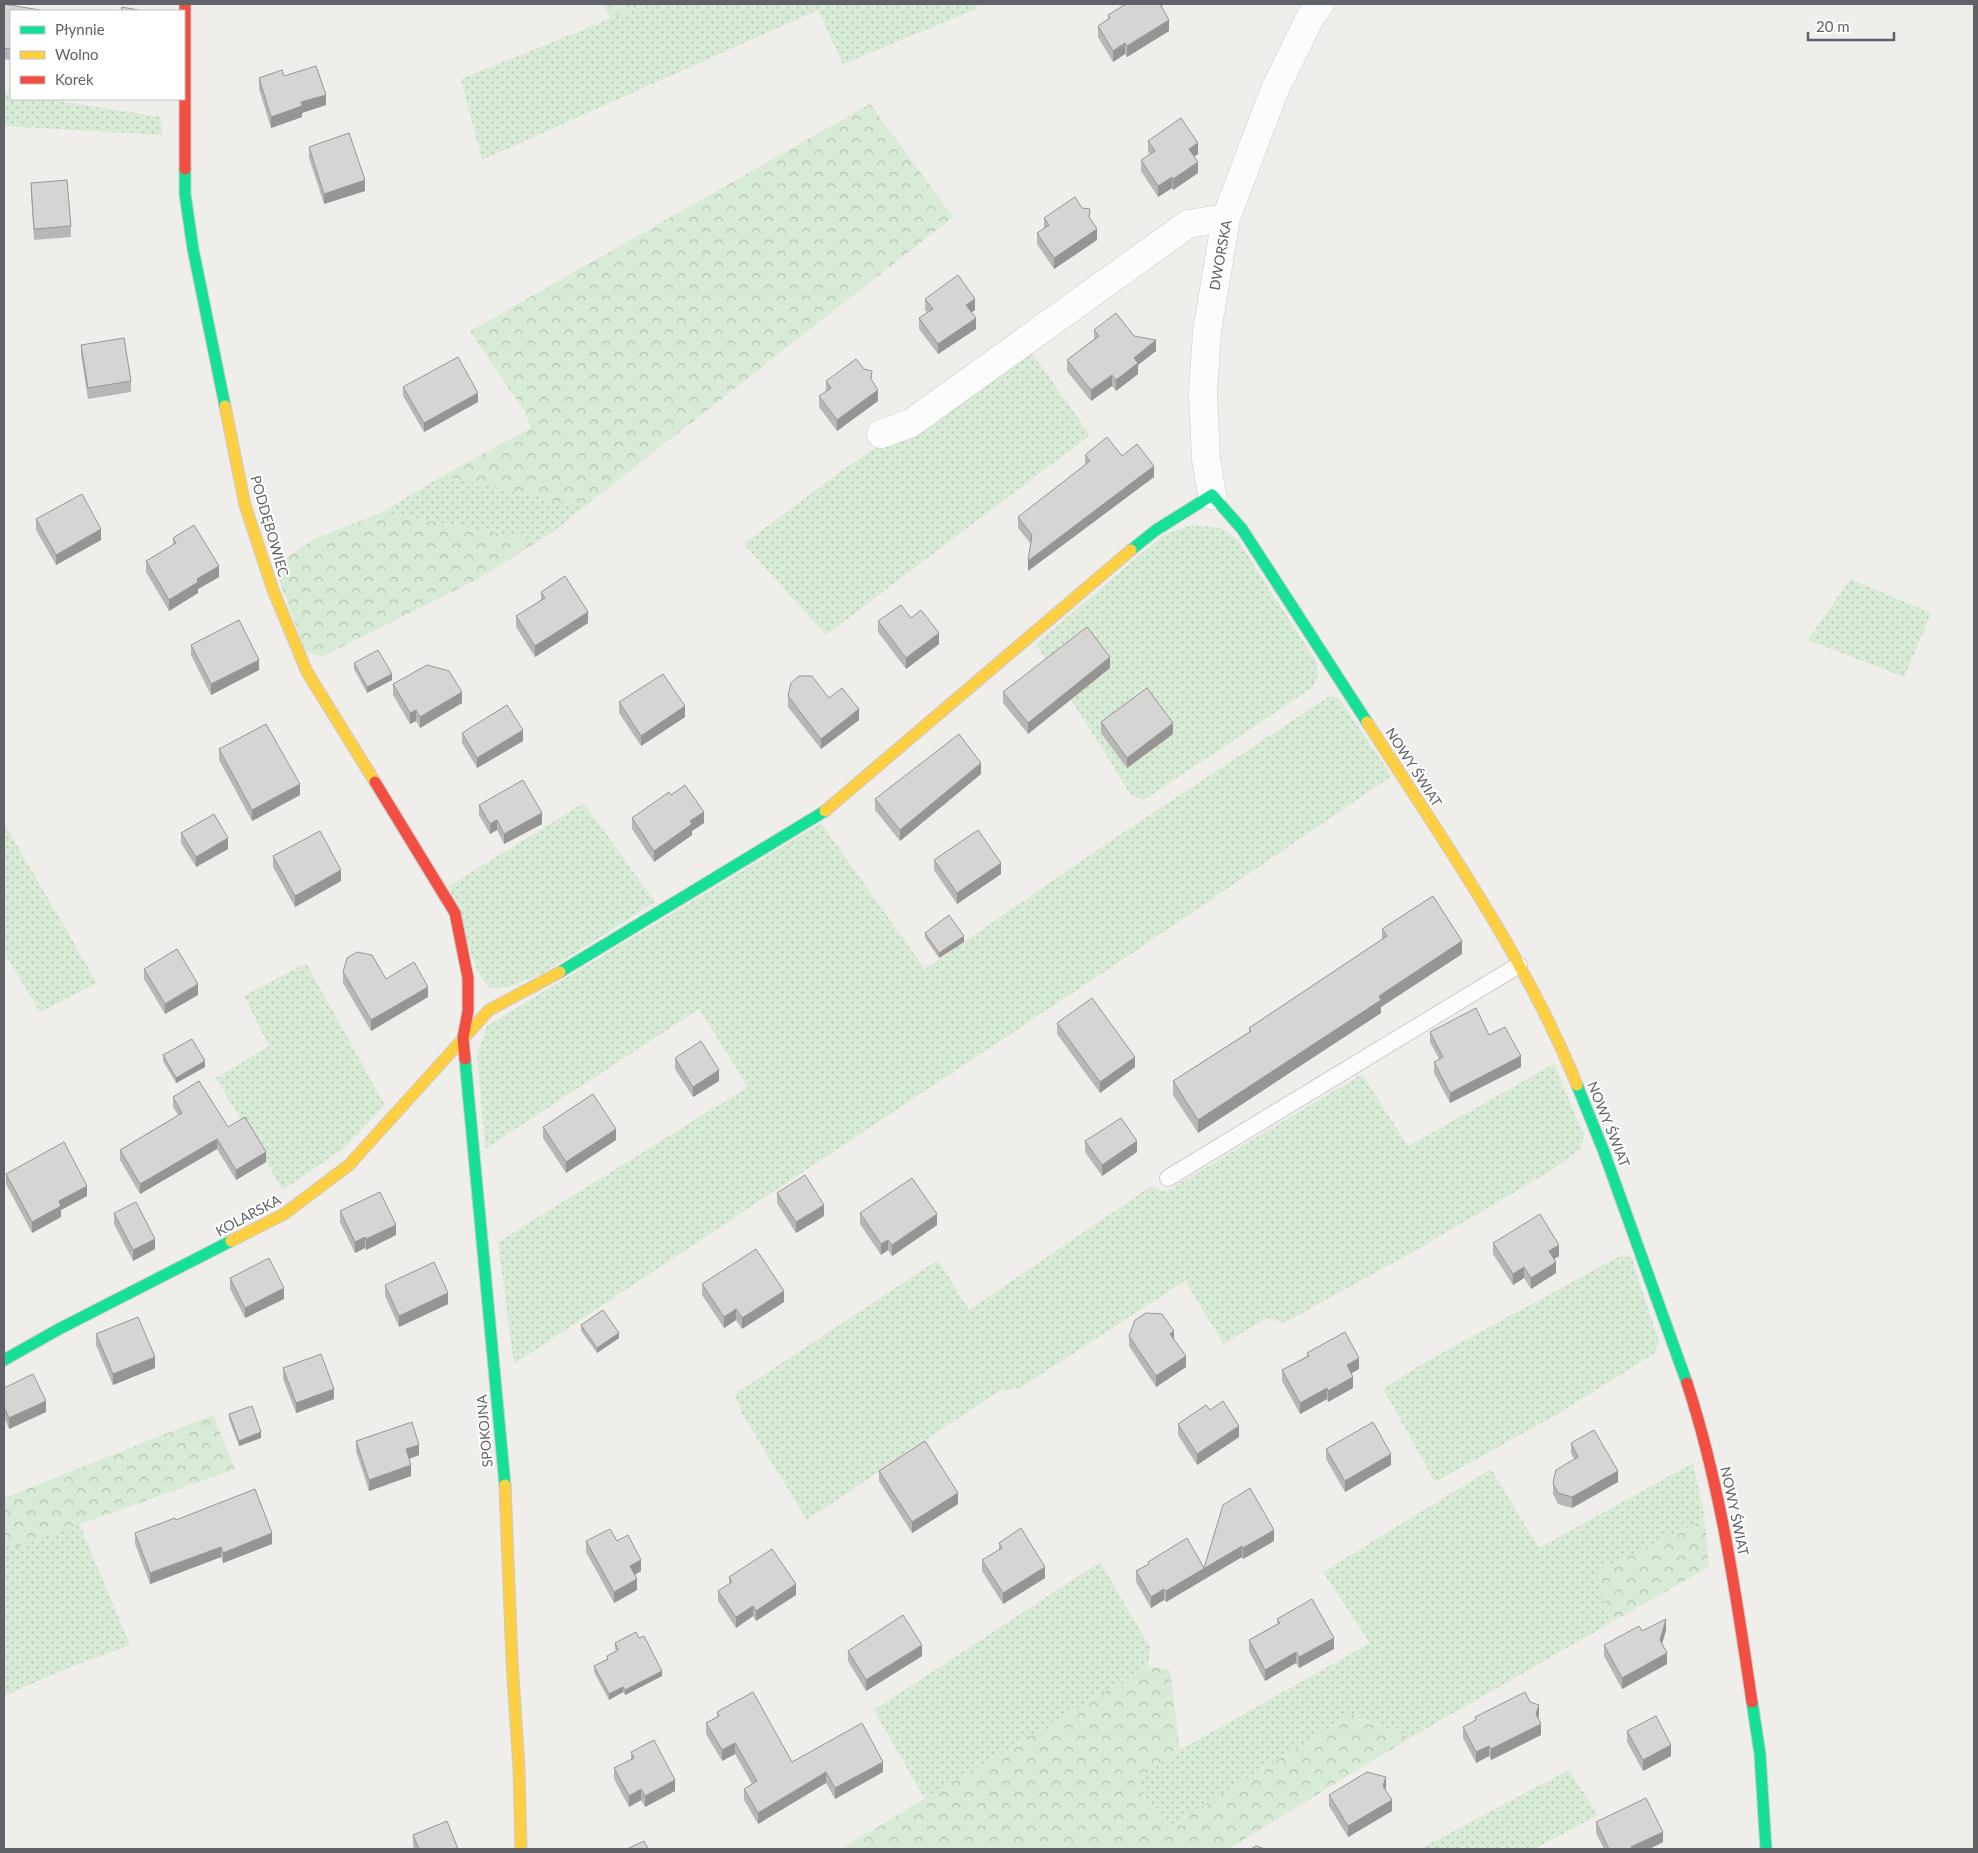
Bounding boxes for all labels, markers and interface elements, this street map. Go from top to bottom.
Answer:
legend [10,10,185,100]
scale bar [1808,10,1894,42]
text: 20 m [1816,17,1850,35]
text: Płynnie [55,20,105,38]
text: Wolno [55,45,99,63]
text: Korek [55,70,94,88]
street label: DWORSKA [1205,218,1235,292]
street label: PODDĘBOWIEC [247,473,293,579]
street label: NOWY ŚWIAT [1382,724,1446,810]
street label: NOWY ŚWIAT [1584,1079,1634,1170]
street label: KOLARSKA [212,1190,284,1239]
street label: SPOKOJNA [472,1394,496,1468]
street label: NOWY ŚWIAT [1717,1465,1753,1558]

